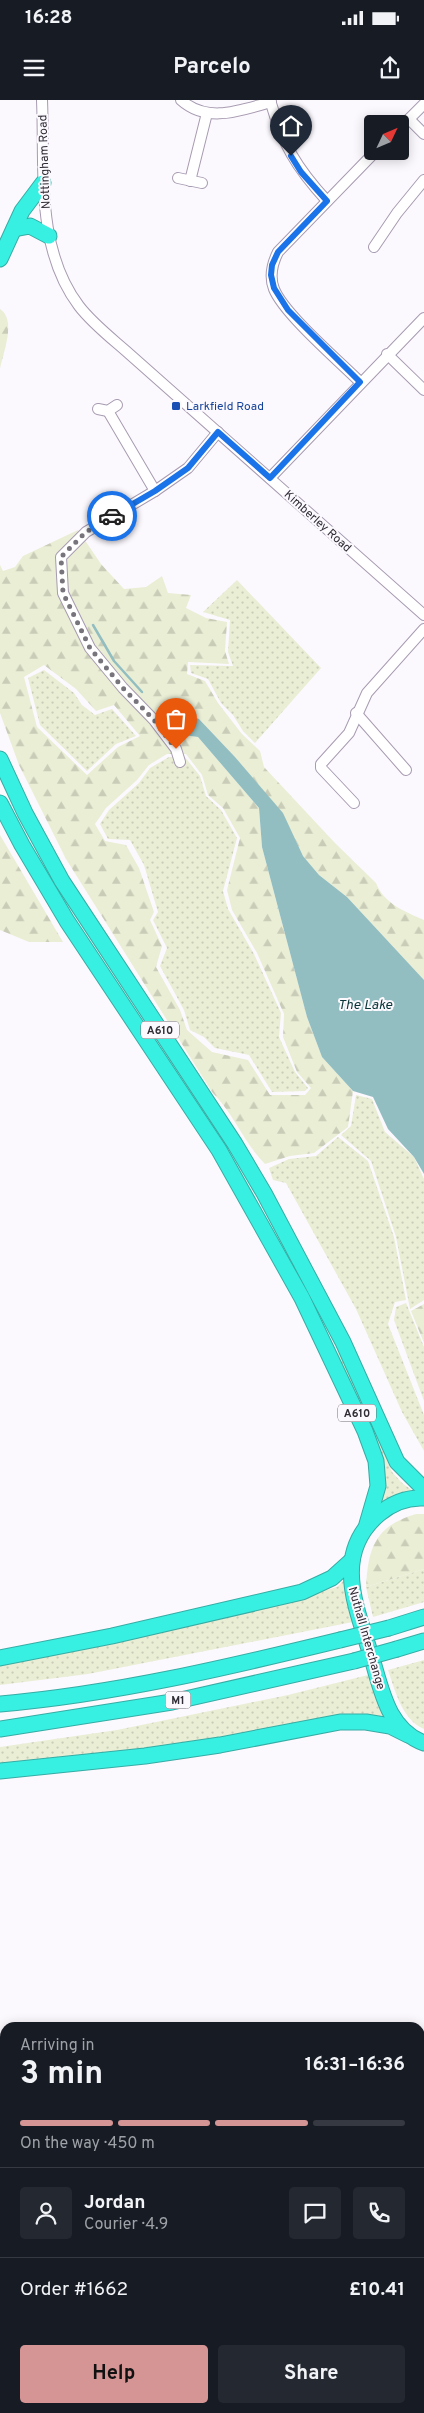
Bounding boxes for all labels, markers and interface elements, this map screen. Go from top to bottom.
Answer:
text: 16:28 [25,6,72,30]
icon: menu [20,54,48,82]
text: Parcelo [173,54,251,81]
icon: share [376,54,404,82]
pin [270,105,312,156]
icon: home [277,112,305,140]
street label: Nottingham Road [35,114,55,209]
north arrow [364,115,409,160]
map controls [364,115,409,160]
place label: Larkfield Road [186,399,264,415]
marker: Larkfield Road [170,400,182,412]
street label: Kimberley Road [280,487,354,556]
courier [87,491,137,541]
icon: car [98,502,126,530]
pin [155,698,197,749]
icon: bag [162,705,190,733]
water label: The Lake [338,997,393,1014]
road number: A610 [141,1022,179,1038]
road number: A610 [338,1405,376,1422]
street label: Nuthall Interchange [344,1585,388,1692]
road number: M1 [166,1692,190,1708]
text: Arriving in [20,2036,95,2056]
text: 16:31–16:36 [305,2053,405,2077]
text: 3 min [20,2055,103,2095]
text: On the way · 450 m [20,2134,155,2154]
button: person [20,2187,72,2239]
button: chat [289,2187,341,2239]
button: phone [353,2187,405,2239]
text: Jordan [84,2191,146,2215]
text: Courier · 4.9 [84,2215,168,2235]
text: Order #1662 [20,2278,128,2302]
text: £10.41 [349,2278,405,2302]
button: Help [20,2345,208,2403]
button: Share [218,2345,405,2403]

